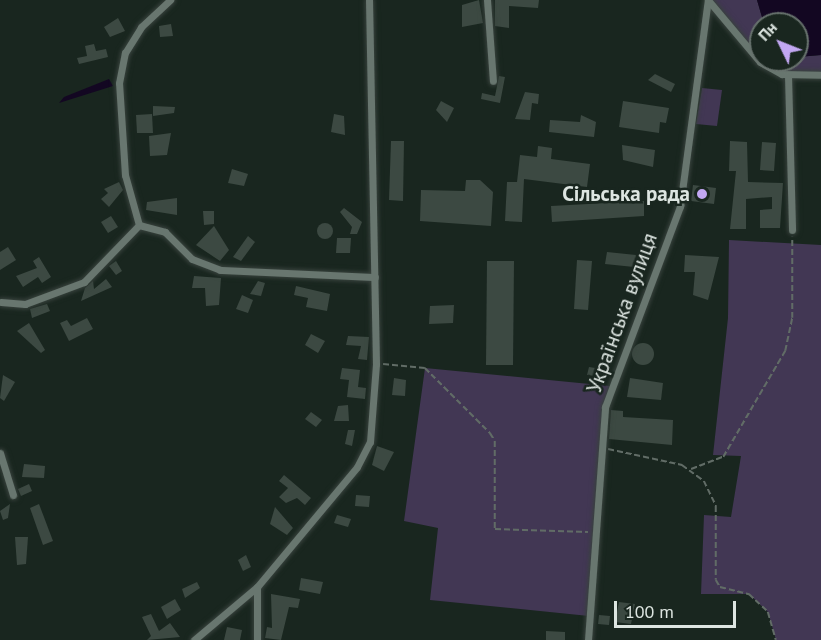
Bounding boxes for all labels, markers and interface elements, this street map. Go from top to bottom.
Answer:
north arrow [749,12,809,72]
text: Пн [754,17,781,45]
place label: Сільська рада [562,181,690,207]
marker: Сільська рада [695,187,709,201]
street label: Українська вулиця [581,230,663,396]
scale bar [617,589,738,627]
text: 100 m [625,600,674,623]

